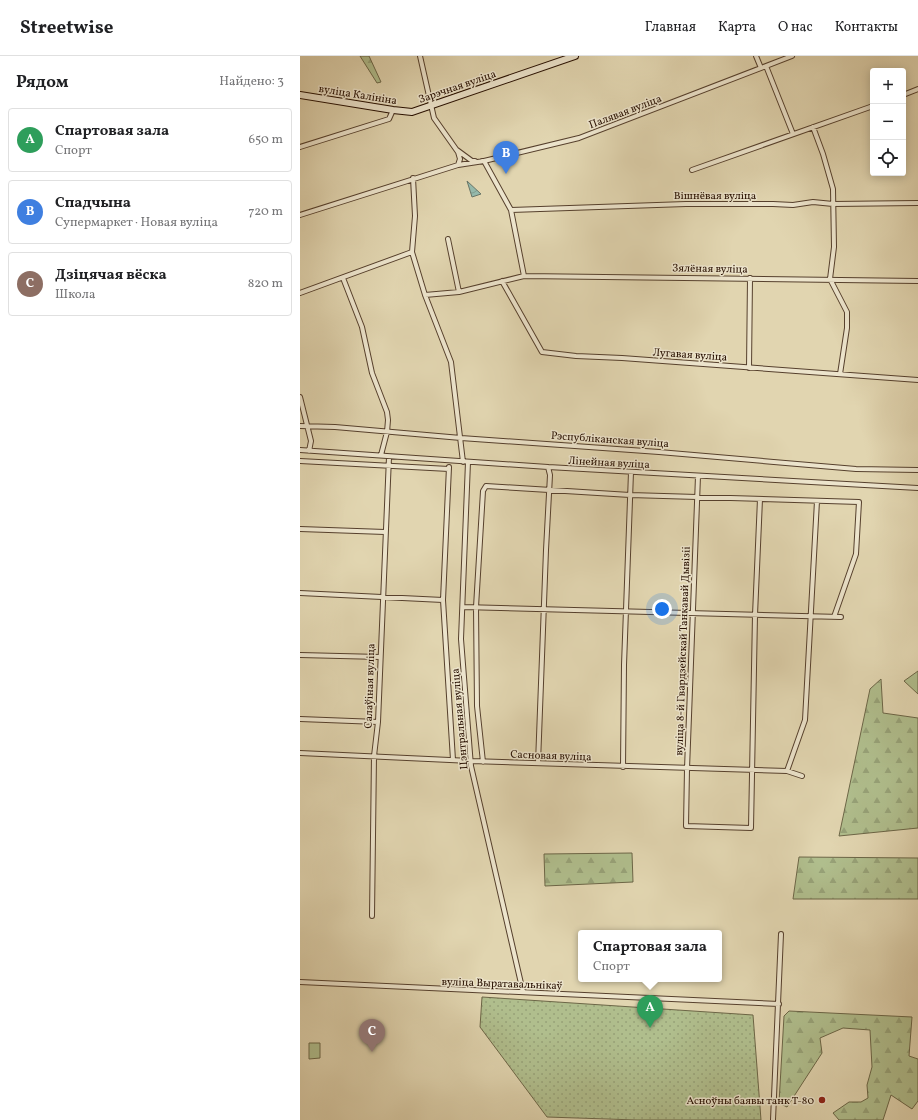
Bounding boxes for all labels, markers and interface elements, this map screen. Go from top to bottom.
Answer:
text: Streetwise [20,15,113,41]
text: Главная [645,18,696,37]
text: Карта [718,18,756,37]
text: О нас [778,18,813,37]
text: Контакты [835,18,898,37]
street label: Зарэчная вуліца [417,67,499,108]
map controls [870,68,906,176]
button: + [870,68,906,104]
text: Рядом [16,71,69,94]
text: Найдено: 3 [219,73,284,91]
street label: вуліца Калініна [318,82,398,109]
street label: Палявая вуліца [587,91,665,133]
button: − [870,104,906,140]
text: Спартовая зала [55,121,169,142]
text: A [25,131,35,149]
text: 650 m [249,131,283,149]
button: locate [870,140,906,176]
pin: B [493,141,519,174]
text: Спорт [55,142,92,160]
street label: Вішнёвая вуліца [674,189,757,204]
text: Спадчына [55,193,131,214]
text: B [26,203,34,221]
text: 720 m [248,203,283,221]
text: Супермаркет · Новая вуліца [55,214,218,232]
street label: Зялёная вуліца [672,261,748,278]
text: Дзіцячая вёска [55,265,167,286]
text: C [26,275,34,293]
text: 820 m [248,275,283,293]
text: Школа [55,286,95,304]
street label: Лугавая вуліца [652,345,728,366]
street label: Рэспубліканская вуліца [550,429,670,452]
street label: Лінейная вуліца [568,454,651,473]
street label: вуліца 8-й Гвардзейскай Танкавай Дывізіі [672,546,695,756]
your location [652,599,672,619]
street label: Салаўіная вуліца [362,643,380,729]
street label: Цэнтральная вуліца [449,667,472,770]
street label: Сасновая вуліца [510,748,592,765]
popup [578,930,722,982]
text: Спартовая зала [593,937,707,958]
text: Спорт [593,958,630,976]
street label: вуліца Выратавальнікаў [441,975,563,994]
pin: A [637,995,663,1028]
pin: C [359,1019,385,1052]
place label: Асноўны баявы танк Т-80 [686,1094,814,1109]
marker: Асноўны баявы танк Т-80 [817,1095,827,1105]

